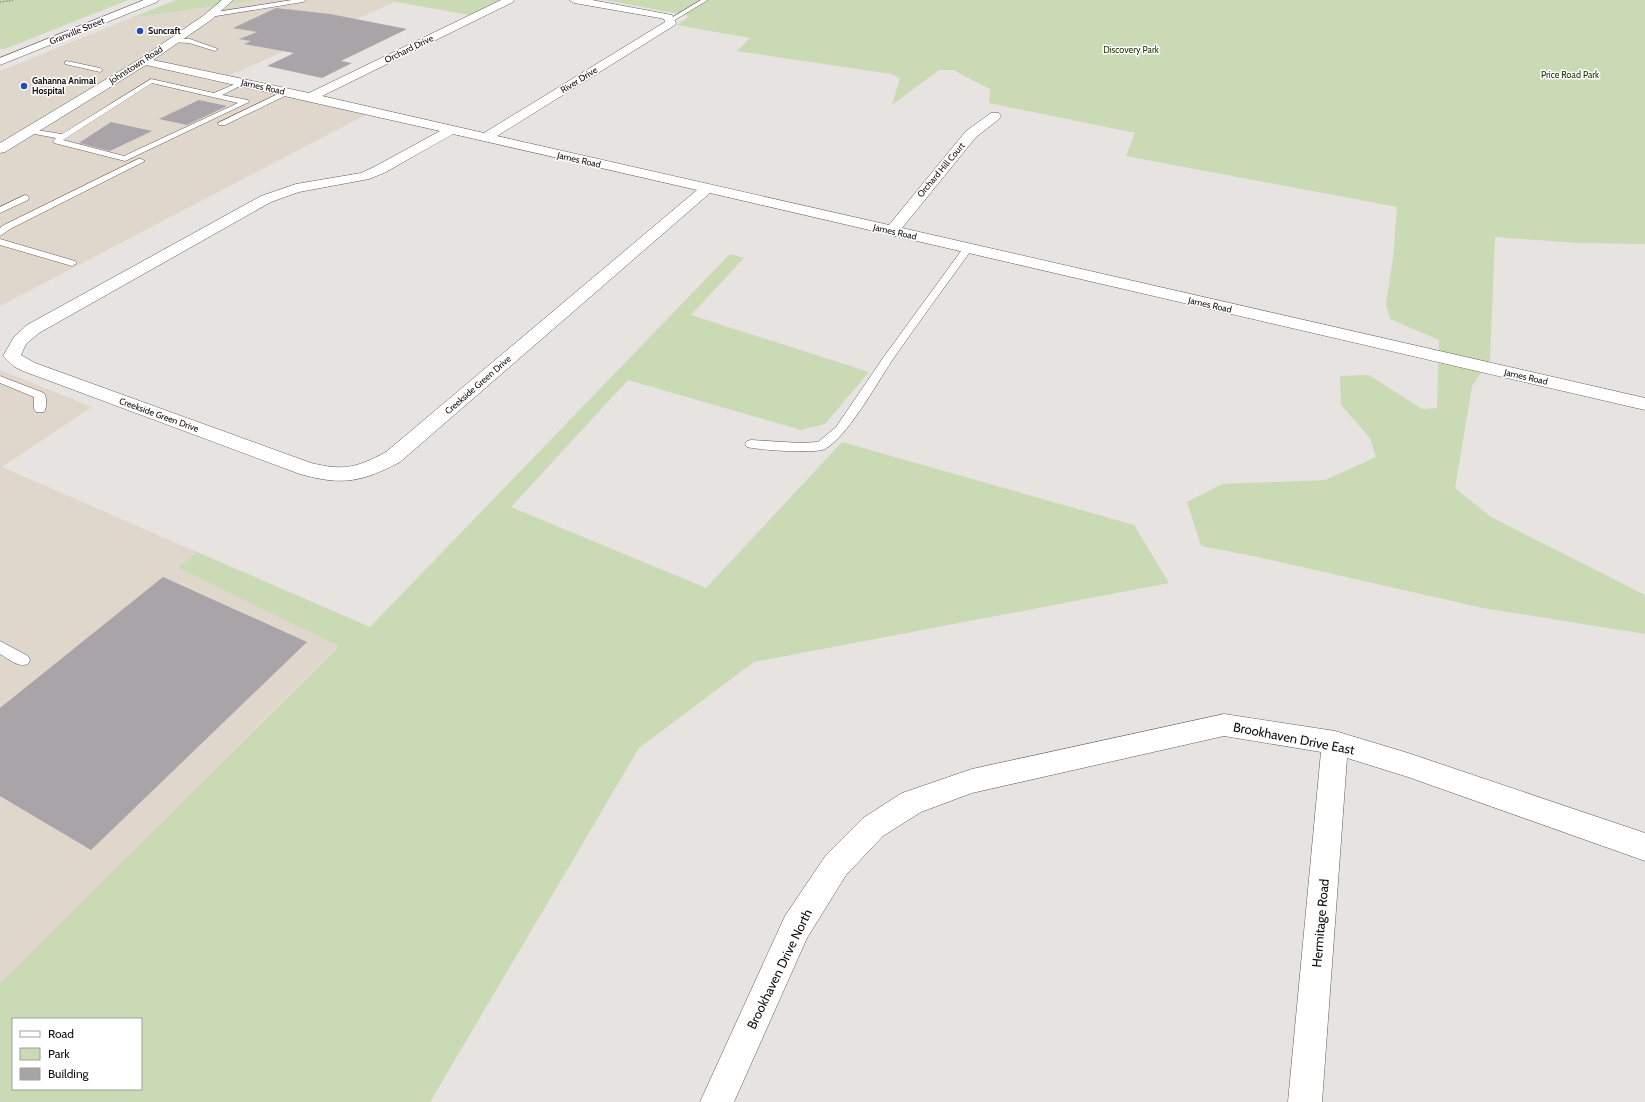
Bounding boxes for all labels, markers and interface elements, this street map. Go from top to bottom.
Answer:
street label: Granville Street [48,15,106,47]
place label: Suncraft [148,25,181,36]
marker: Suncraft [135,26,145,36]
street label: Orchard Drive [383,32,435,65]
street label: Johnstown Road [106,43,165,87]
park label: Discovery Park [1103,44,1159,55]
street label: River Drive [558,64,599,95]
park label: Price Road Park [1541,69,1599,80]
place label: Gahanna Animal Hospital [32,75,96,96]
street label: James Road [239,76,286,97]
marker: Gahanna Animal Hospital [19,81,29,91]
street label: Orchard Hill Court [915,140,967,199]
street label: James Road [555,149,602,170]
street label: James Road [871,221,918,242]
street label: James Road [1186,294,1233,315]
street label: Creekside Green Drive [442,353,513,416]
street label: James Road [1502,366,1549,387]
street label: Creekside Green Drive [118,395,201,434]
street label: Brookhaven Drive East [1232,718,1357,758]
street label: Hermitage Road [1308,878,1332,968]
street label: Brookhaven Drive North [743,906,815,1032]
legend [12,1018,142,1090]
text: Road [48,1026,74,1041]
text: Park [48,1046,70,1061]
text: Building [48,1066,90,1081]

